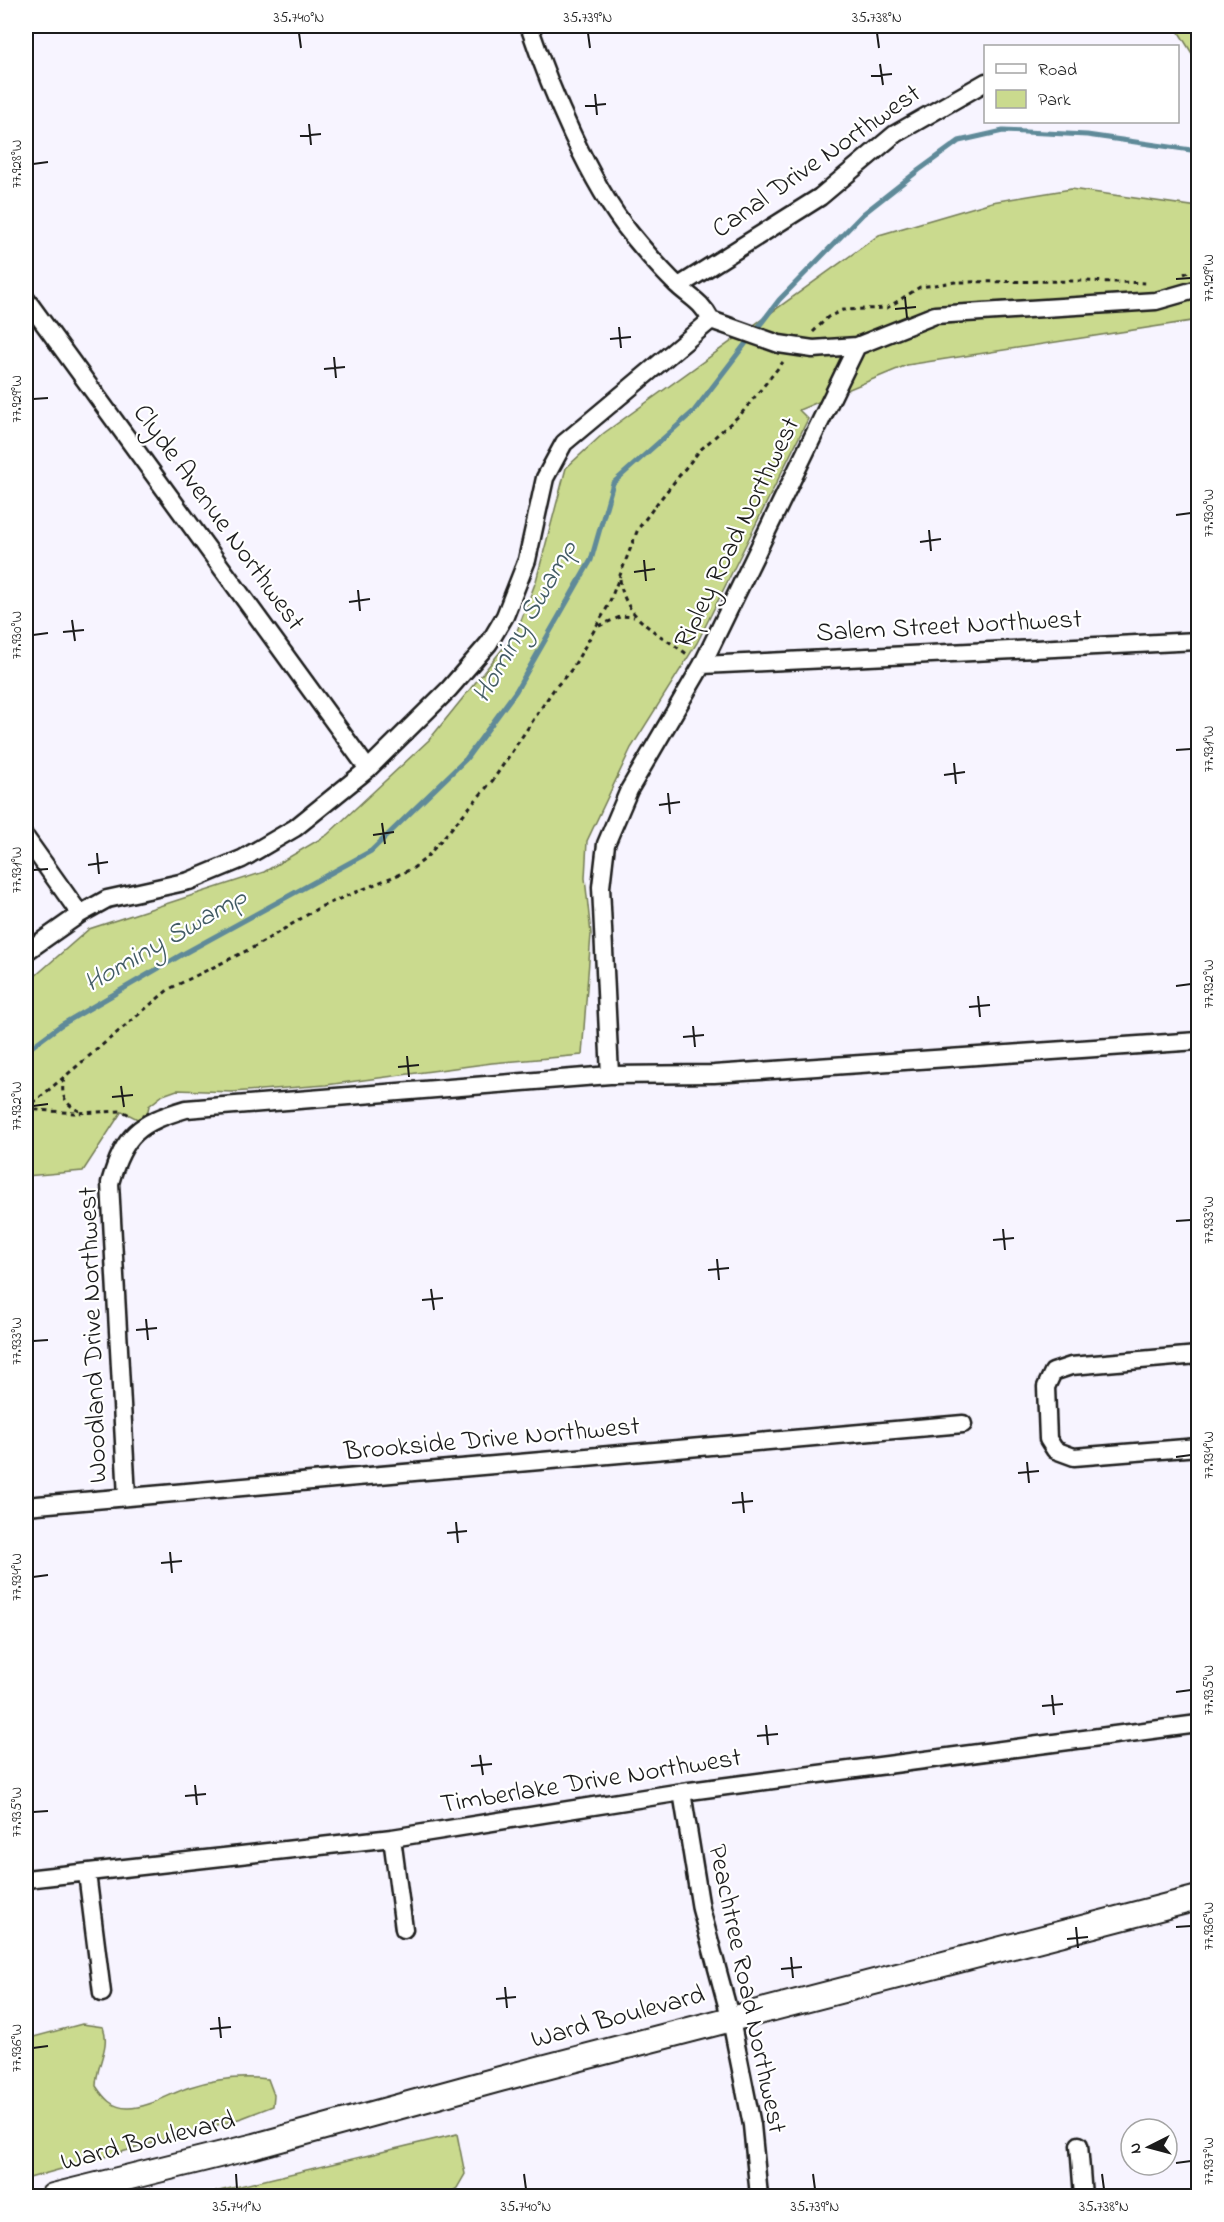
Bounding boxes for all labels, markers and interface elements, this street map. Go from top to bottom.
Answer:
text: 35.740°N [274,7,324,29]
text: 35.739°N [564,7,612,29]
text: 35.738°N [852,7,902,29]
legend [984,45,1179,123]
text: Road [1038,58,1077,84]
street label: Canal Drive Northwest [705,75,929,249]
text: Park [1038,88,1071,114]
text: 77.928°W [6,140,28,188]
text: 77.929°W [1198,254,1220,302]
text: 77.929°W [6,375,28,423]
street label: Clyde Avenue Northwest [122,397,314,639]
street label: Ripley Road Northwest [665,411,811,655]
text: 77.930°W [1198,489,1220,537]
water label: Hominy Swamp [463,532,590,711]
street label: Salem Street Northwest [815,601,1083,653]
text: 77.930°W [6,611,28,659]
text: 77.931°W [1198,726,1220,772]
text: 77.931°W [6,847,28,893]
water label: Hominy Swamp [77,877,256,1004]
text: 77.932°W [1198,959,1220,1009]
text: 77.932°W [6,1081,28,1131]
street label: Woodland Drive Northwest [69,1186,119,1484]
text: 77.933°W [1198,1196,1220,1244]
text: 77.933°W [6,1317,28,1365]
street label: Brookside Drive Northwest [342,1408,641,1472]
text: 77.934°W [1198,1431,1220,1479]
text: 77.934°W [6,1553,28,1601]
text: 77.935°W [1198,1665,1220,1715]
street label: Timberlake Drive Northwest [438,1739,744,1825]
text: 77.935°W [6,1787,28,1837]
street label: Peachtree Road Northwest [696,1841,796,2137]
text: 77.936°W [1198,1902,1220,1950]
street label: Ward Boulevard [527,1976,709,2060]
text: 77.936°W [6,2024,28,2072]
street label: Ward Boulevard [57,2101,239,2183]
north arrow [1119,2117,1179,2177]
text: 77.937°W [1198,2137,1220,2185]
text: N [1124,2142,1149,2155]
text: 35.741°N [212,2196,262,2218]
text: 35.740°N [501,2196,551,2218]
text: 35.739°N [791,2196,839,2218]
text: 35.738°N [1079,2196,1129,2218]

